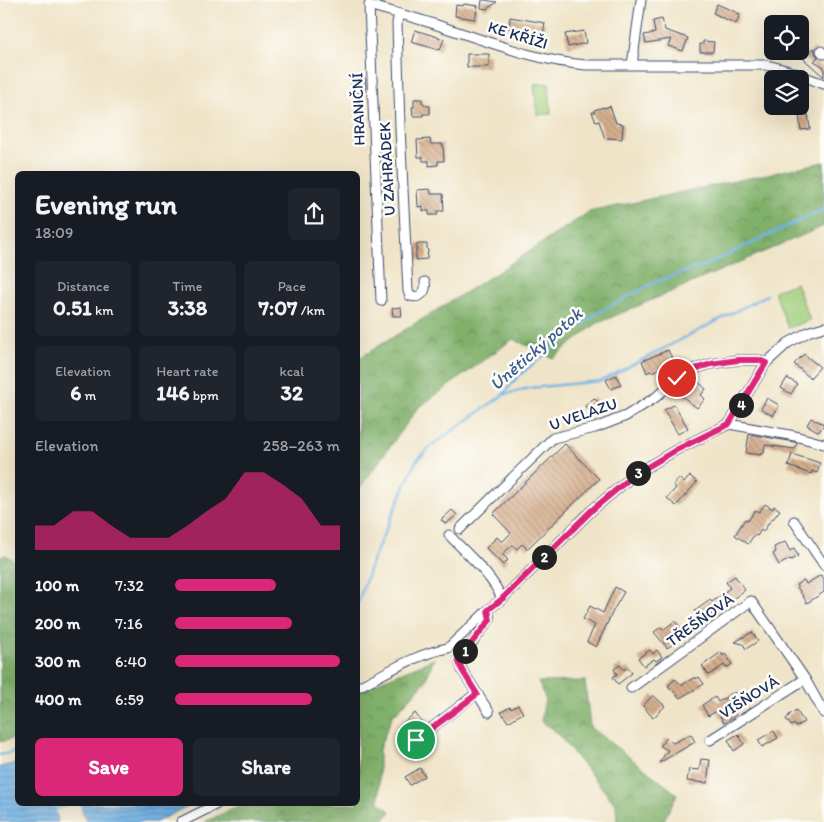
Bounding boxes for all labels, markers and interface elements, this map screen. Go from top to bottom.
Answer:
map controls [764,15,809,115]
button: locate [764,15,809,60]
street label: KE KŘÍŽI [486,17,550,53]
button: layers [764,70,809,115]
street label: HRANIČNÍ [347,72,369,146]
street label: U ZAHRÁDEK [375,121,399,217]
text: Evening run [35,187,177,221]
button: share [288,188,340,240]
text: 18:09 [35,223,73,242]
text: Distance [57,278,109,295]
text: Time [173,278,202,295]
text: Pace [278,278,306,295]
text: 0.51 [53,295,92,320]
text: 3:38 [168,295,207,320]
text: 7:07 [259,295,298,320]
text: km [92,302,113,319]
text: /km [298,302,325,319]
water label: Únětický potok [485,302,588,395]
pin [656,357,698,399]
text: Elevation [55,363,111,380]
text: Heart rate [157,363,218,380]
text: kcal [279,363,304,380]
icon: check [663,364,691,392]
text: 6 [70,380,81,405]
text: 146 [156,380,190,405]
text: 32 [281,380,303,405]
text: m [81,387,96,404]
text: bpm [190,387,219,404]
pin: 4 [728,392,754,418]
street label: U VELAZU [547,394,619,434]
text: 4 [737,397,746,414]
text: Elevation [35,436,99,455]
text: 258–263 m [263,436,340,455]
pin: 3 [626,460,650,486]
text: 3 [635,465,642,482]
pin: 2 [532,544,556,570]
text: 2 [541,549,548,566]
text: 100 m [35,576,79,595]
text: 7:32 [115,576,144,595]
street label: TŘEŠŇOVÁ [663,589,737,651]
text: 200 m [35,614,80,633]
text: 7:16 [115,614,143,633]
pin: 1 [452,638,478,664]
text: 1 [462,643,469,660]
text: 300 m [35,652,81,671]
text: 6:40 [115,652,147,671]
street label: VIŠŇOVÁ [716,671,782,723]
text: 400 m [35,690,81,709]
text: 6:59 [115,690,144,709]
pin [395,719,437,761]
icon: arrive [402,726,430,754]
button: Save [35,738,183,796]
button: Share [193,738,340,796]

